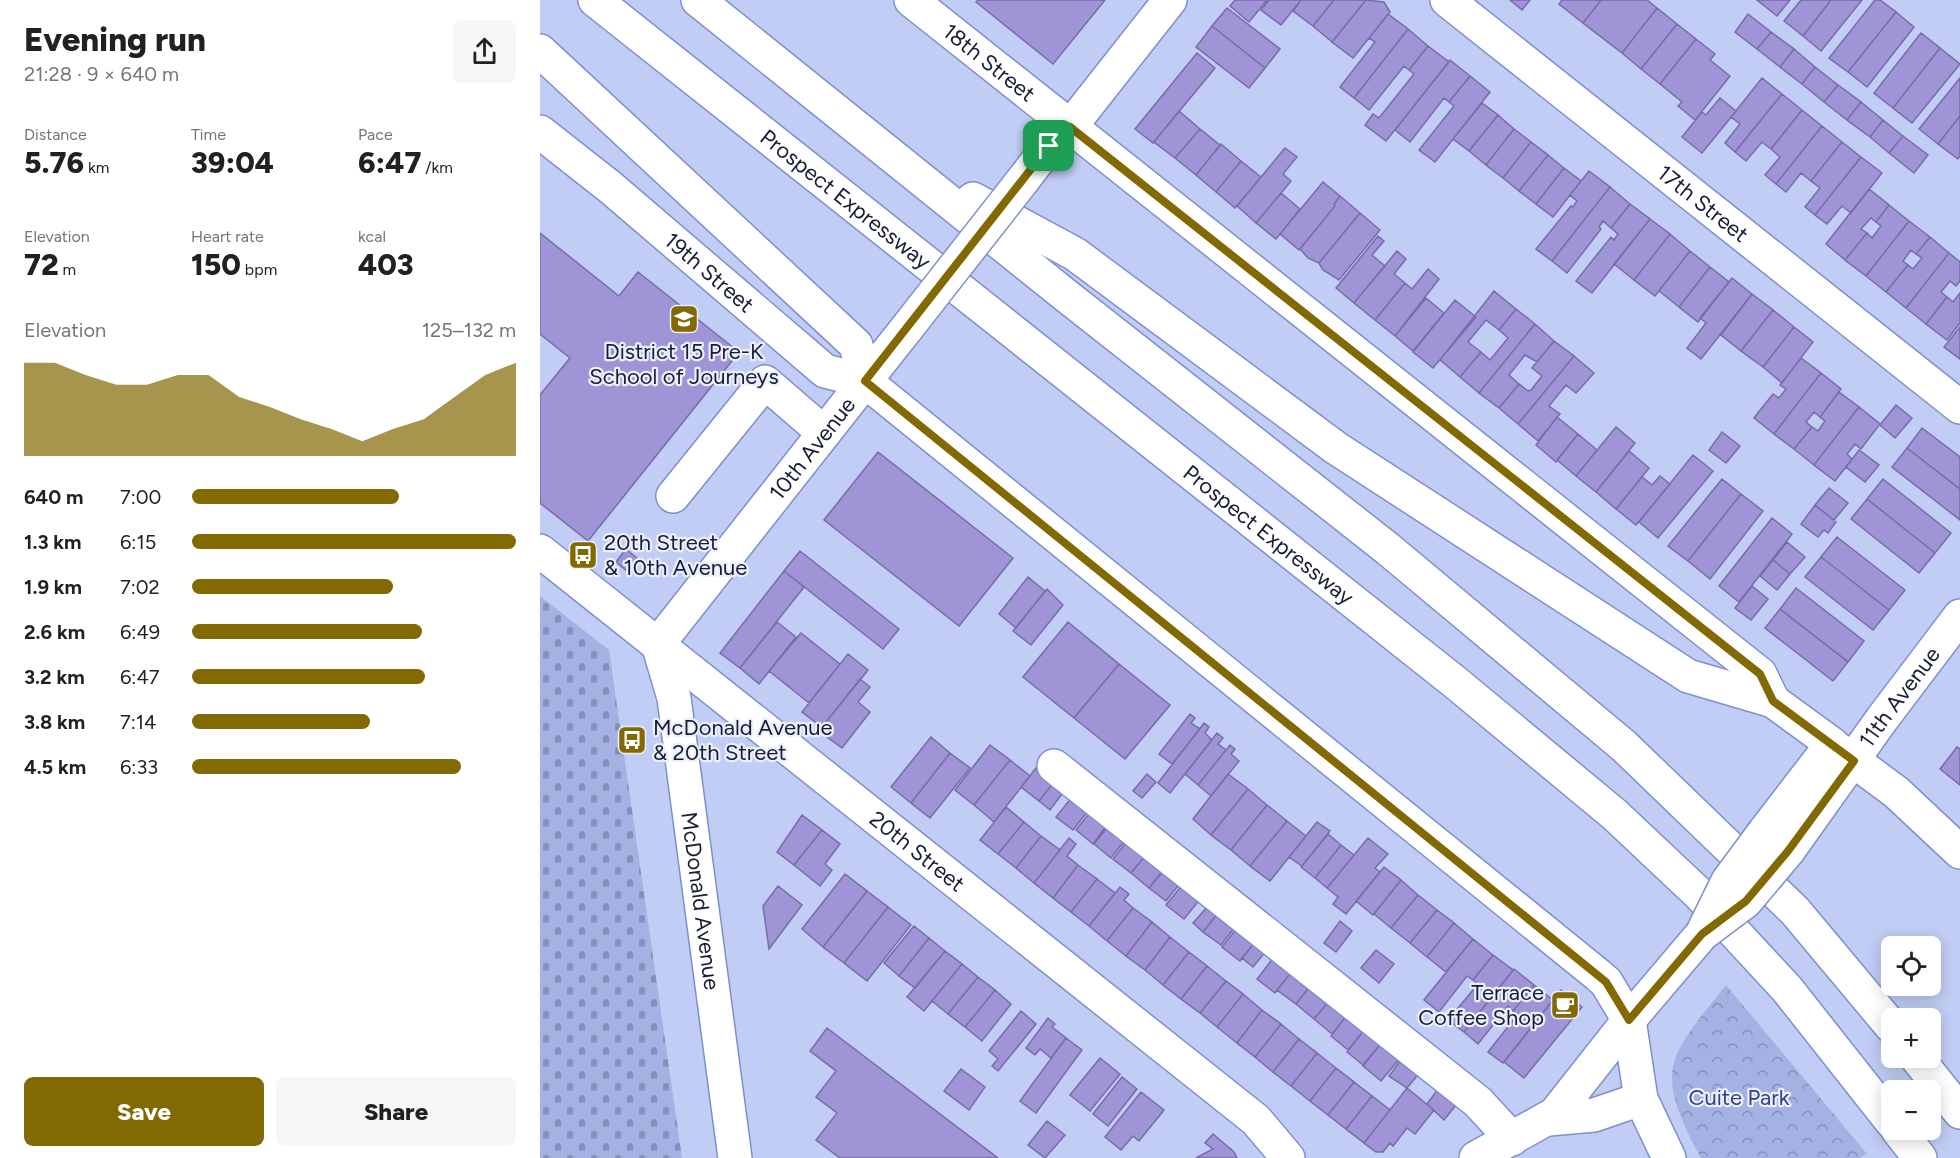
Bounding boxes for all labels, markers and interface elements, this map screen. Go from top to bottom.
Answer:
street label: 18th Street [937,18,1041,107]
text: Evening run [24,20,206,59]
button: share [453,20,516,83]
text: 21:28 · 9 × 640 m [24,62,179,86]
pin [1023,120,1074,171]
street label: Prospect Expressway [755,123,936,275]
text: Distance [24,125,87,144]
text: Time [191,125,226,144]
text: Pace [358,125,393,144]
icon: arrive [1032,129,1065,162]
text: 5.76 [24,144,84,181]
text: 39:04 [191,144,274,181]
text: 6:47 [358,144,421,181]
text: km [84,158,109,177]
text: /km [421,158,453,177]
street label: 17th Street [1652,159,1754,248]
text: Elevation [24,227,90,246]
text: Heart rate [191,227,264,246]
text: kcal [358,227,386,246]
street label: 19th Street [659,227,759,318]
text: 72 [24,246,59,283]
text: 150 [191,246,241,283]
text: 403 [358,246,414,283]
text: m [59,260,76,279]
text: bpm [241,260,277,279]
school or university icon: District 15 Pre-K School of Journeys [668,303,700,335]
text: Elevation [24,318,106,342]
text: 125–132 m [422,318,516,342]
place label: District 15 Pre-K School of Journeys [589,338,779,390]
street label: 10th Avenue [764,392,861,506]
street label: Prospect Expressway [1178,459,1359,611]
text: 640 m [24,485,83,509]
text: 7:00 [120,485,161,509]
place label: 20th Street & 10th Avenue [604,529,747,581]
text: 1.3 km [24,530,81,554]
text: 6:15 [120,530,156,554]
bus stop icon: 20th Street & 10th Avenue [567,539,599,571]
text: 1.9 km [24,575,82,599]
text: 7:02 [120,575,160,599]
text: 2.6 km [24,620,85,644]
text: 6:49 [120,620,160,644]
street label: 11th Avenue [1853,642,1946,753]
text: 3.2 km [24,665,85,689]
text: 6:47 [120,665,160,689]
text: 3.8 km [24,710,85,734]
text: 7:14 [120,710,156,734]
place label: McDonald Avenue & 20th Street [653,714,832,766]
bus stop icon: McDonald Avenue & 20th Street [616,724,648,756]
text: 4.5 km [24,755,86,779]
text: 6:33 [120,755,158,779]
street label: 20th Street [864,805,970,897]
street label: McDonald Avenue [675,810,726,992]
map controls [1881,936,1941,1140]
button: locate [1881,936,1941,996]
place label: Terrace Coffee Shop [1418,979,1544,1031]
cafe icon: Terrace Coffee Shop [1549,989,1581,1021]
button: + [1881,1008,1941,1068]
button: Save [24,1077,264,1146]
button: Share [276,1077,516,1146]
button: − [1881,1080,1941,1140]
park label: Cuite Park [1689,1084,1790,1111]

